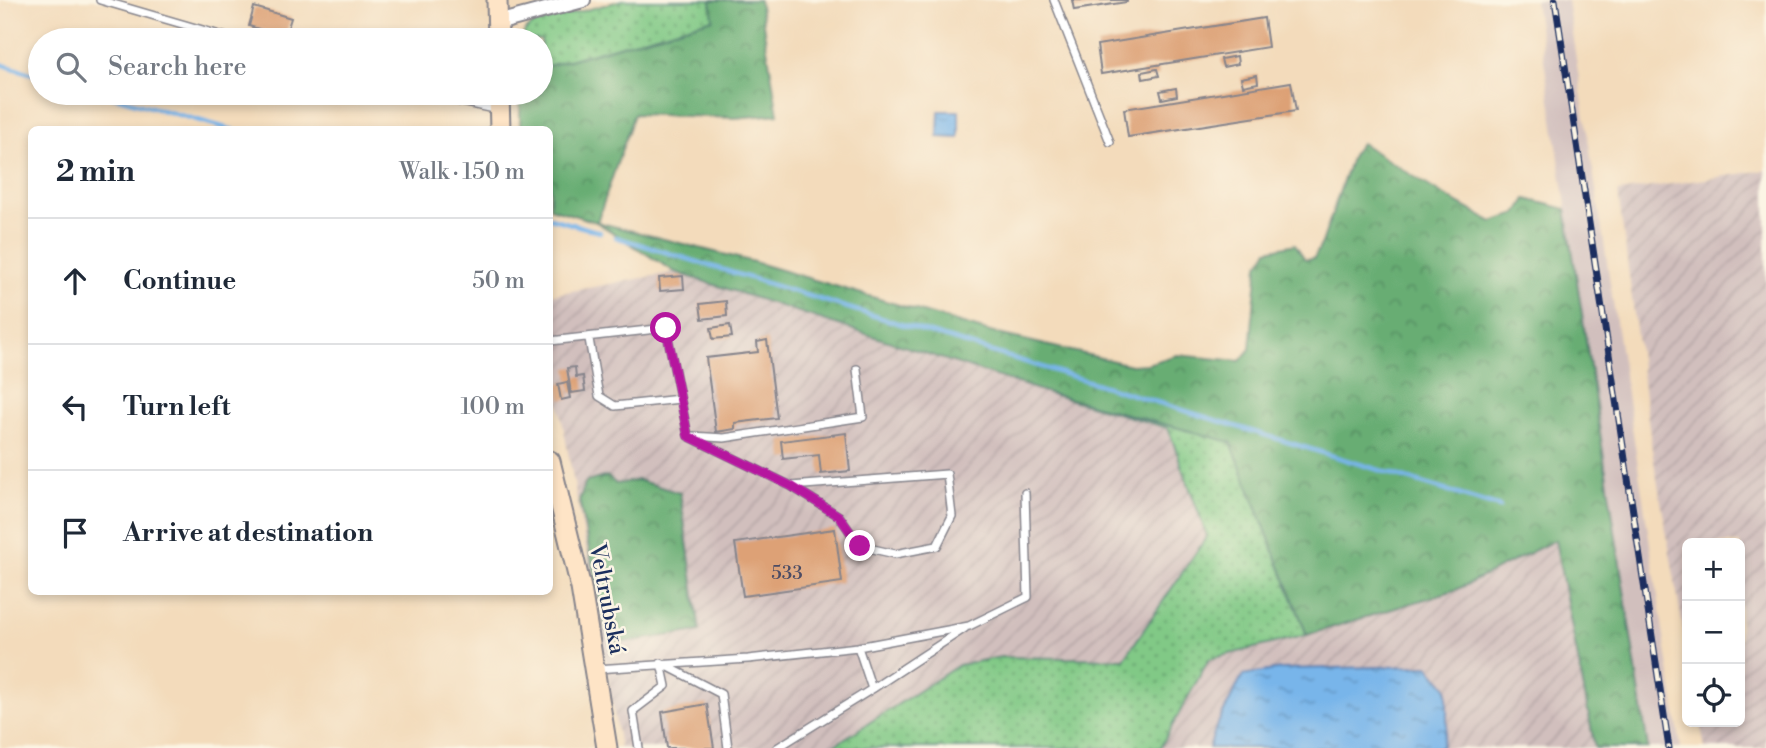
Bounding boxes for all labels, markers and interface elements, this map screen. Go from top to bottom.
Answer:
search box [28,28,553,105]
icon: search [52,48,90,86]
text: Search here [108,51,247,83]
text: 2 min [56,153,135,191]
text: Walk · 150 m [399,158,525,186]
icon: ahead [56,262,94,300]
text: Continue [123,265,236,297]
text: 50 m [472,267,525,295]
route start [650,312,681,343]
icon: left [56,388,94,426]
text: Turn left [123,391,231,423]
text: 100 m [460,393,525,421]
icon: arrive [56,514,94,552]
text: Arrive at destination [123,517,373,549]
route end [844,530,875,561]
map controls [1682,538,1745,727]
button: + [1682,538,1745,601]
street label: Veltrubská [582,540,632,657]
house number: 533 [771,561,803,585]
button: − [1682,601,1745,664]
button: locate [1682,664,1745,727]

